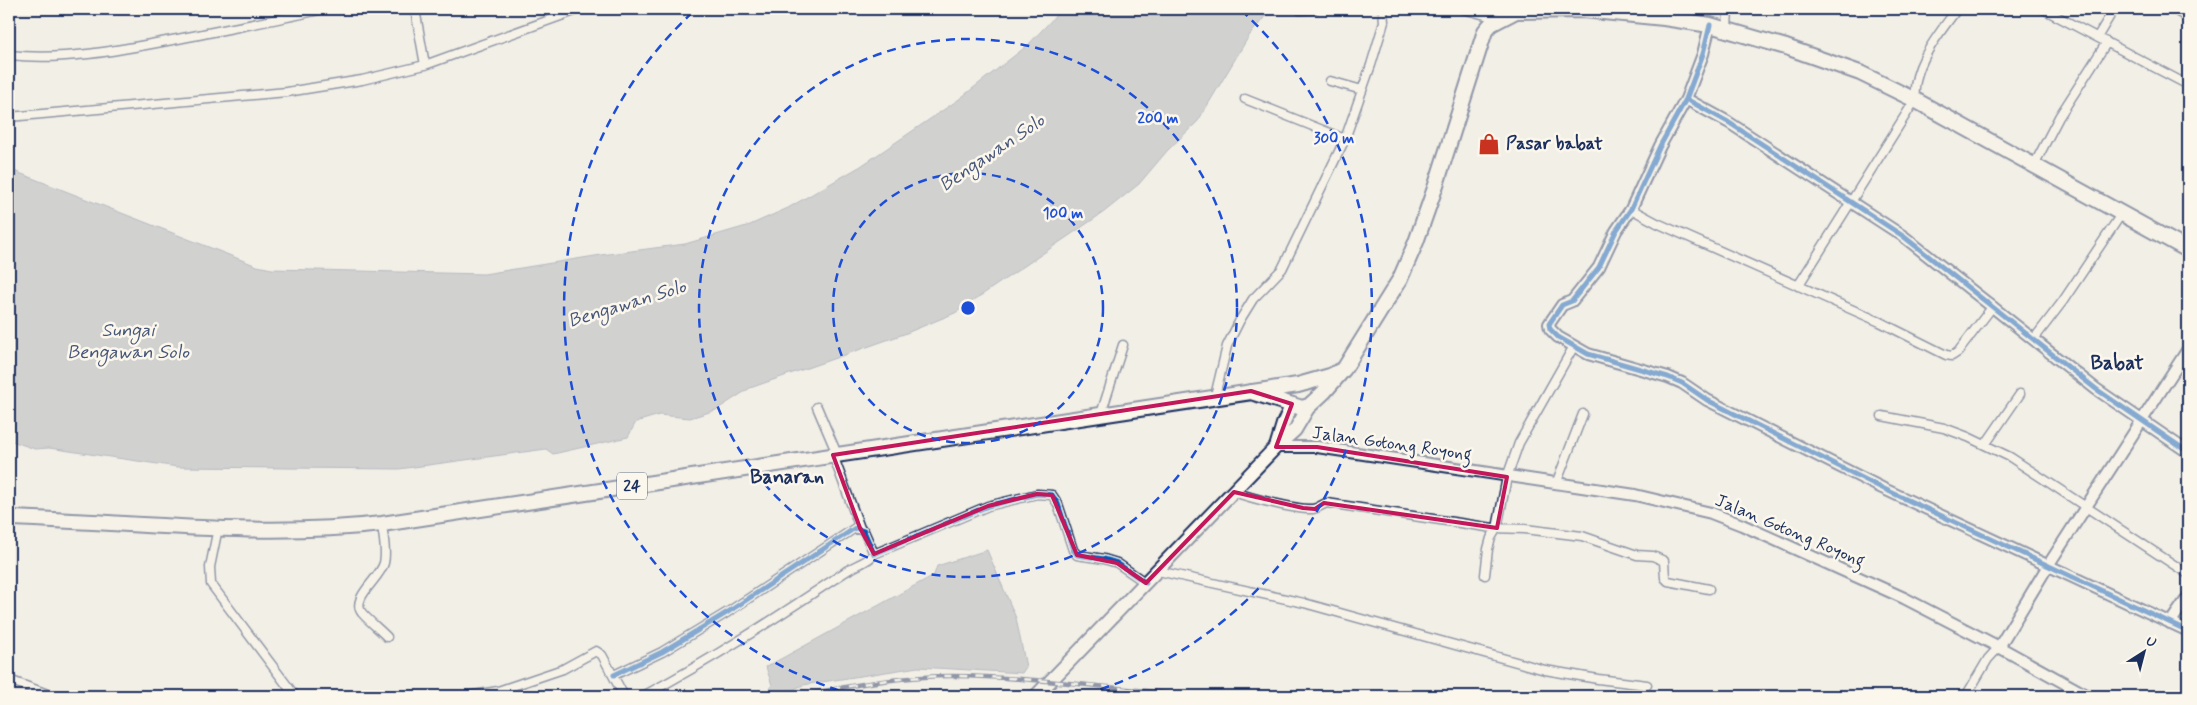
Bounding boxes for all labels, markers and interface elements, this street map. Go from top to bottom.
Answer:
water label: Bengawan Solo [934,108,1052,199]
text: 200 m [1138,109,1179,129]
text: 300 m [1314,129,1354,149]
shop icon: Pasar babat [1476,131,1502,157]
place label: Pasar babat [1506,132,1603,156]
text: 100 m [1043,204,1083,224]
water label: Bengawan Solo [565,274,691,336]
centre of rings [959,299,977,317]
water label: Sungai Bengawan Solo [67,318,190,367]
district label: Babat [2090,350,2144,377]
street label: Jalan Gotong Royong [1310,421,1473,469]
district label: Banaran [750,464,824,491]
road number: 24 [617,472,647,500]
street label: Jalan Gotong Royong [1710,489,1869,575]
north arrow [2120,628,2170,678]
text: U [2142,632,2160,652]

